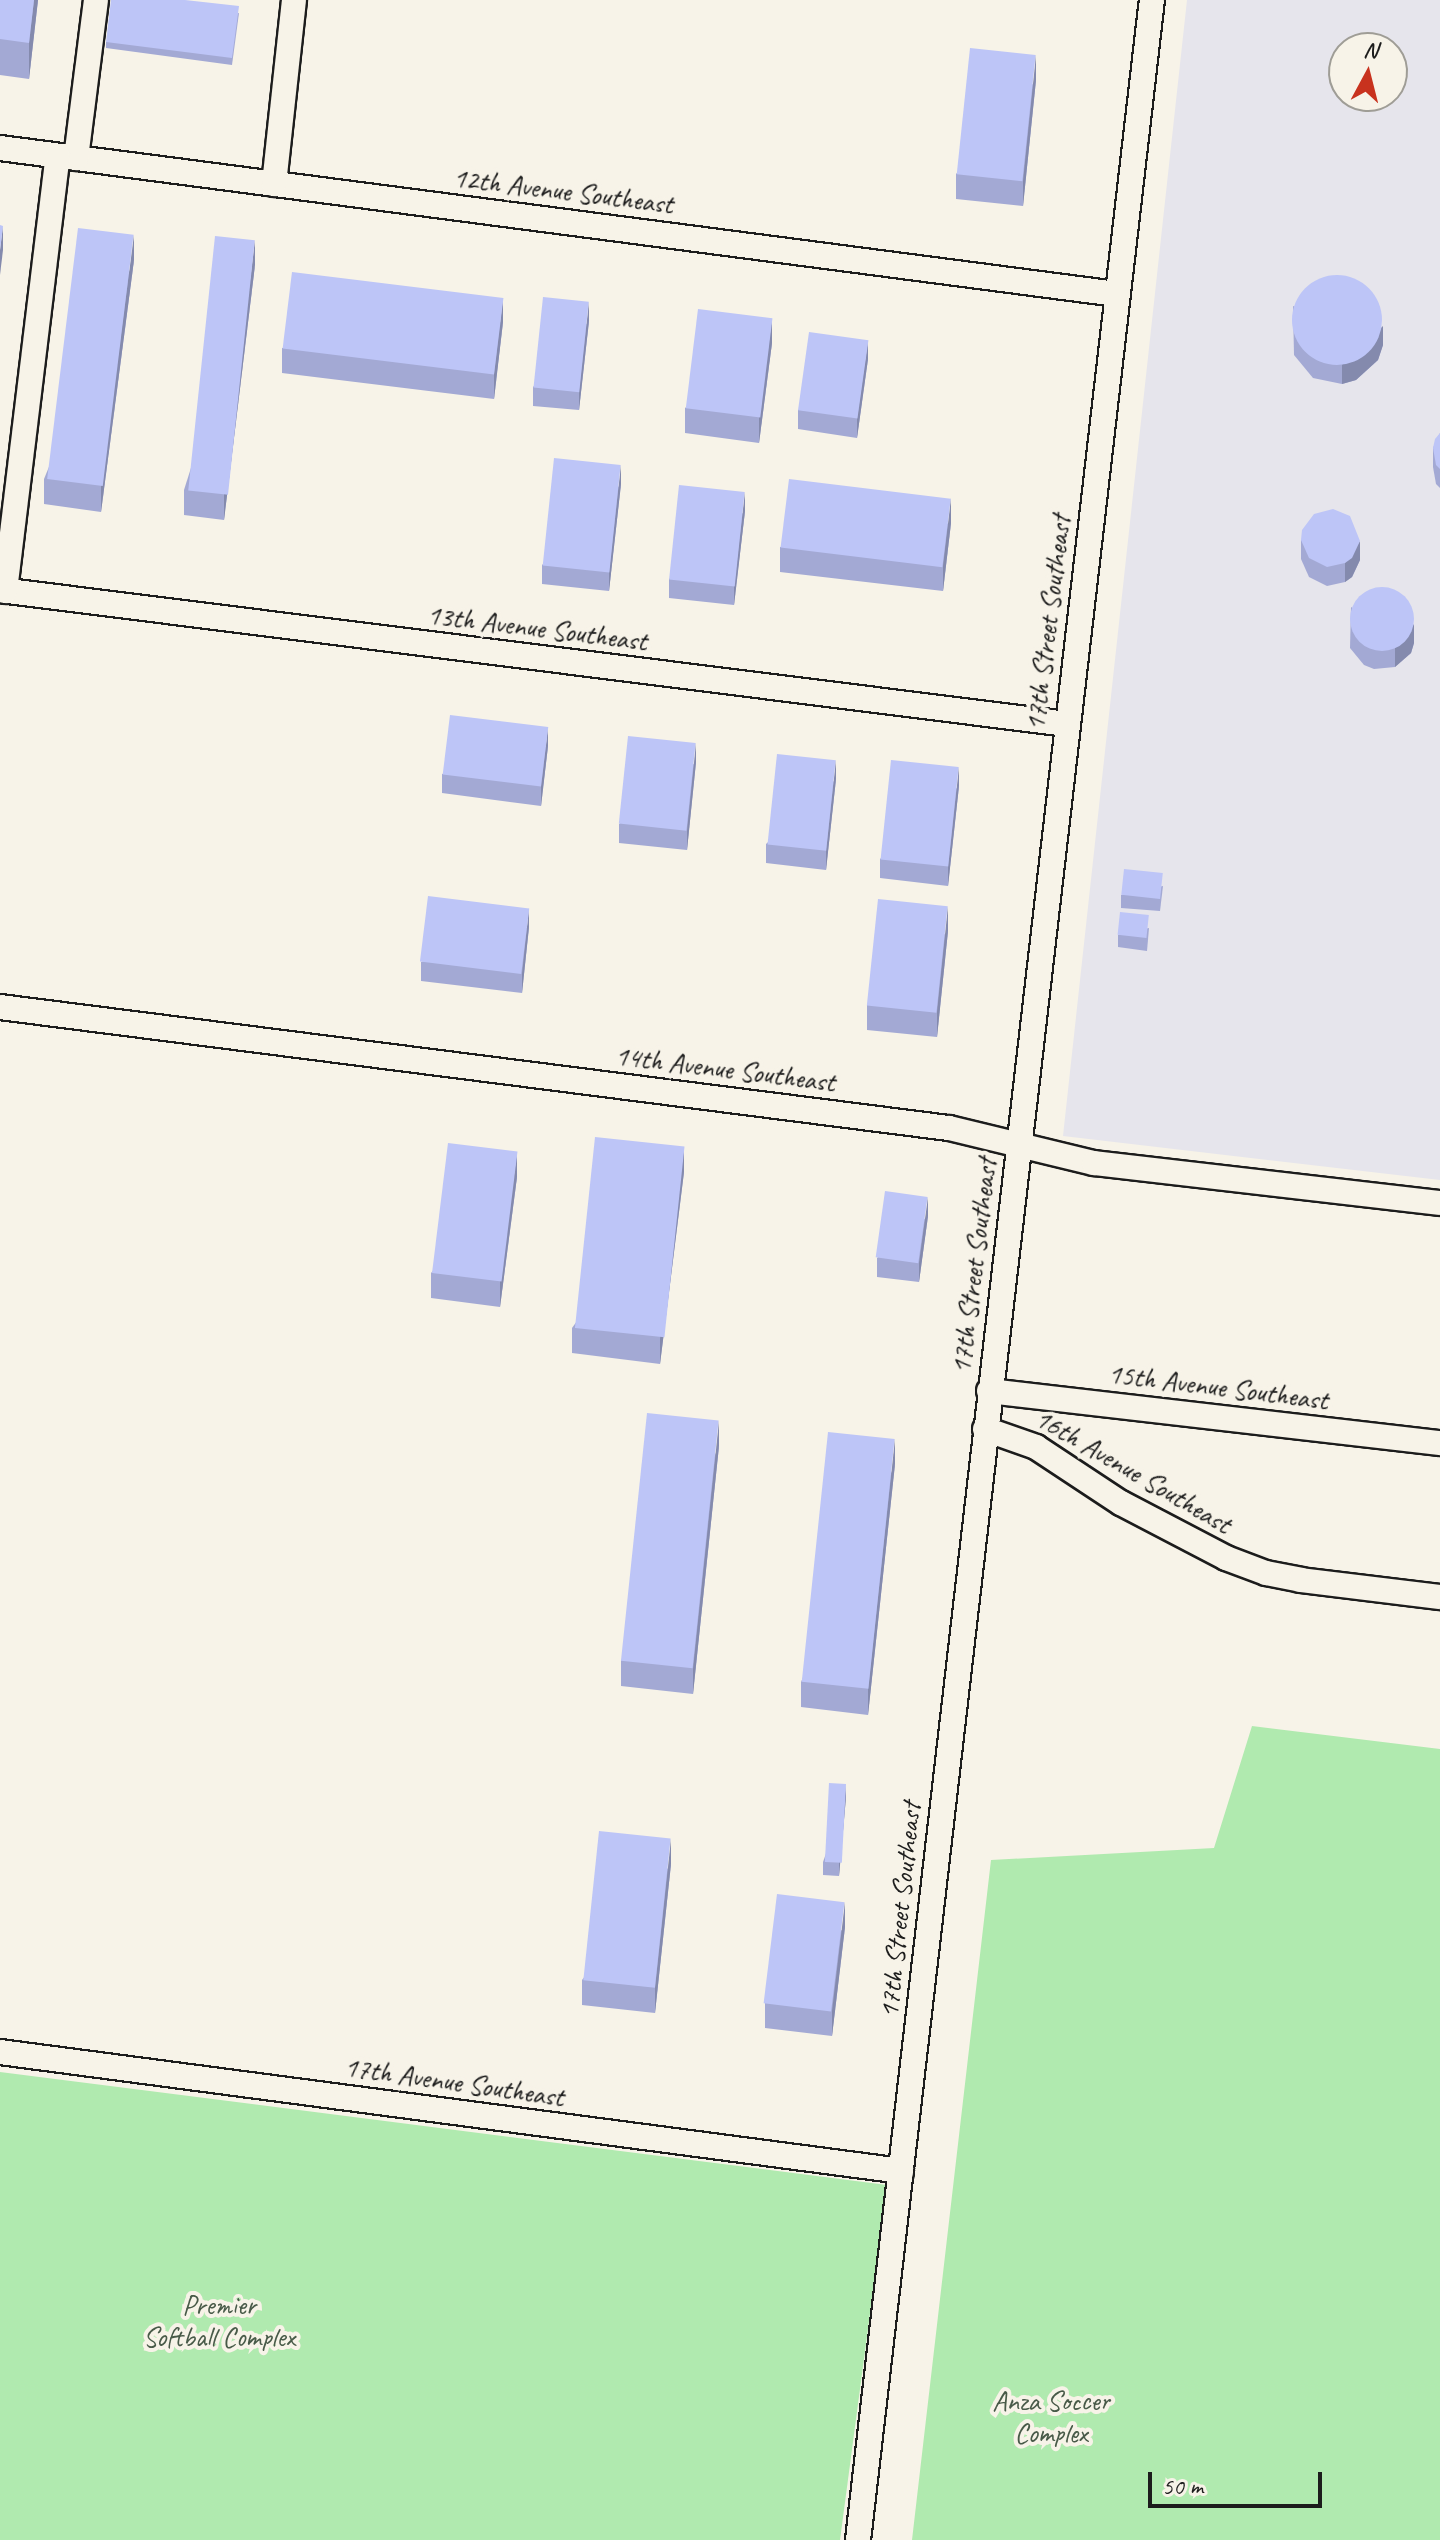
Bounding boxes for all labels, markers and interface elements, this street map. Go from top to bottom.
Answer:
north arrow [1328,32,1408,112]
text: N [1362,35,1379,65]
street label: 12th Avenue Southeast [451,161,675,221]
street label: 17th Street Southeast [1018,513,1078,733]
street label: 13th Avenue Southeast [425,598,649,658]
street label: 14th Avenue Southeast [613,1039,837,1099]
street label: 17th Street Southeast [944,1156,1004,1376]
street label: 15th Avenue Southeast [1106,1357,1330,1417]
street label: 16th Avenue Southeast [1029,1401,1237,1541]
street label: 17th Street Southeast [872,1800,928,2020]
street label: 17th Avenue Southeast [342,2050,566,2114]
park label: Premier Softball Complex [143,2288,295,2354]
park label: Anza Soccer Complex [993,2384,1109,2450]
scale bar [1152,2456,1326,2506]
text: 50 m [1162,2471,1203,2501]

